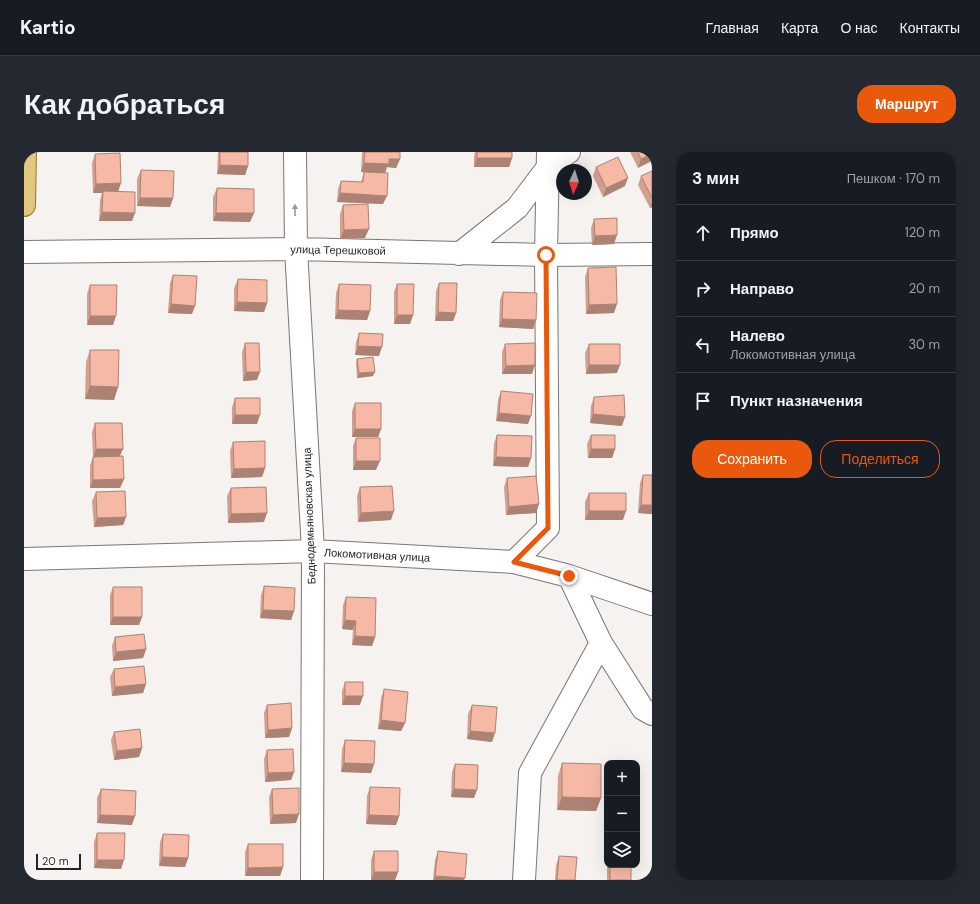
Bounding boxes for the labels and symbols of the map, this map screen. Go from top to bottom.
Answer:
north arrow [556,164,592,200]
one-way arrow [292,203,298,216]
street label: улица Терешковой [290,242,386,258]
route start [537,246,555,264]
street label: Беднодемьяновская улица [300,446,318,585]
street label: Локомотивная улица [324,545,431,565]
route end [560,567,578,585]
scale bar [36,852,81,871]

